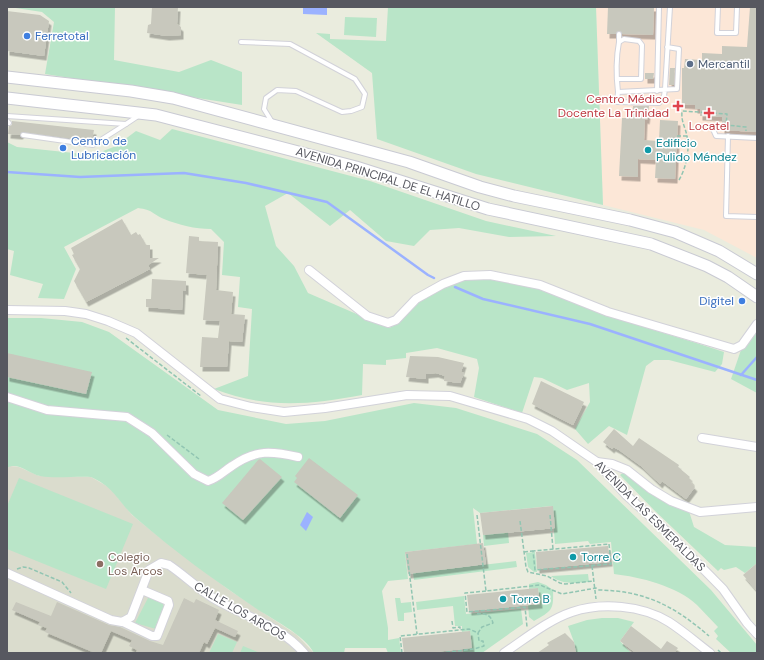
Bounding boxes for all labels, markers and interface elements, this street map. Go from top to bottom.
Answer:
place label: Ferretotal [35,28,89,44]
marker: Ferretotal [22,31,32,41]
place label: Mercantil [698,56,750,72]
marker: Mercantil [685,59,695,69]
place label: Centro Médico Docente La Trinidad [558,91,669,121]
marker: Centro Médico Docente La Trinidad [672,100,684,112]
marker: Locatel [704,108,714,118]
place label: Locatel [689,118,729,134]
place label: Centro de Lubricación [71,133,136,163]
place label: Edificio Pulido Méndez [656,135,737,165]
marker: Centro de Lubricación [58,143,68,153]
street label: AVENIDA PRINCIPAL DE EL HATILLO [294,143,482,215]
marker: Edificio Pulido Méndez [643,145,653,155]
place label: Digitel [699,293,734,309]
marker: Digitel [737,296,747,306]
street label: AVENIDA LAS ESMERALDAS [591,457,709,575]
place label: Colegio Los Arcos [108,549,163,579]
place label: Torre C [581,549,621,565]
marker: Torre C [568,552,578,562]
marker: Colegio Los Arcos [95,559,105,569]
street label: CALLE LOS ARCOS [191,578,289,644]
place label: Torre B [511,591,550,607]
marker: Torre B [498,594,508,604]

